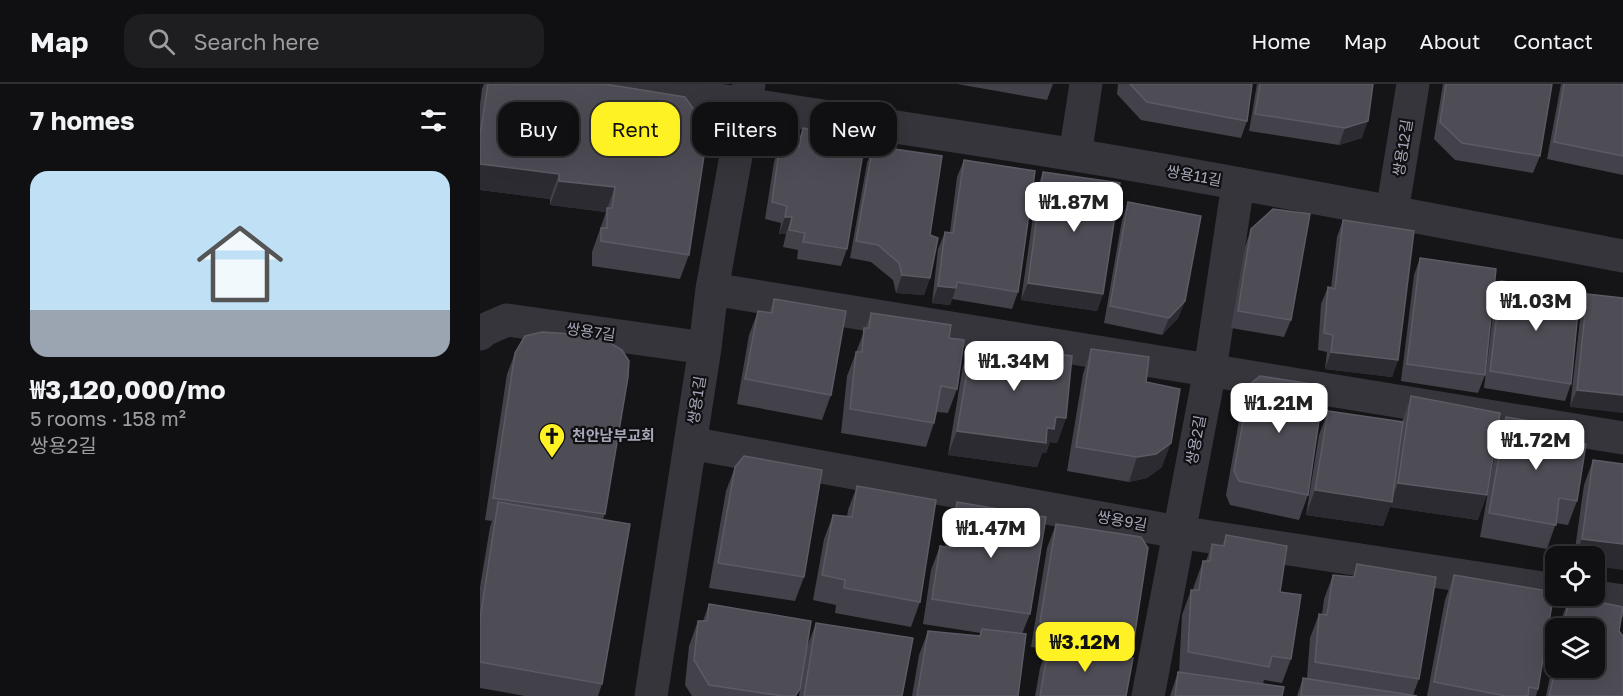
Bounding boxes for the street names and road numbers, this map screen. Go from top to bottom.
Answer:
street label: 쌍용12길 [1389,118,1415,178]
street label: 쌍용11길 [1165,161,1223,189]
street label: 쌍용7길 [565,319,617,343]
street label: 쌍용1길 [683,374,709,425]
street label: 쌍용2길 [1181,413,1209,466]
street label: 쌍용9길 [1096,507,1149,533]

